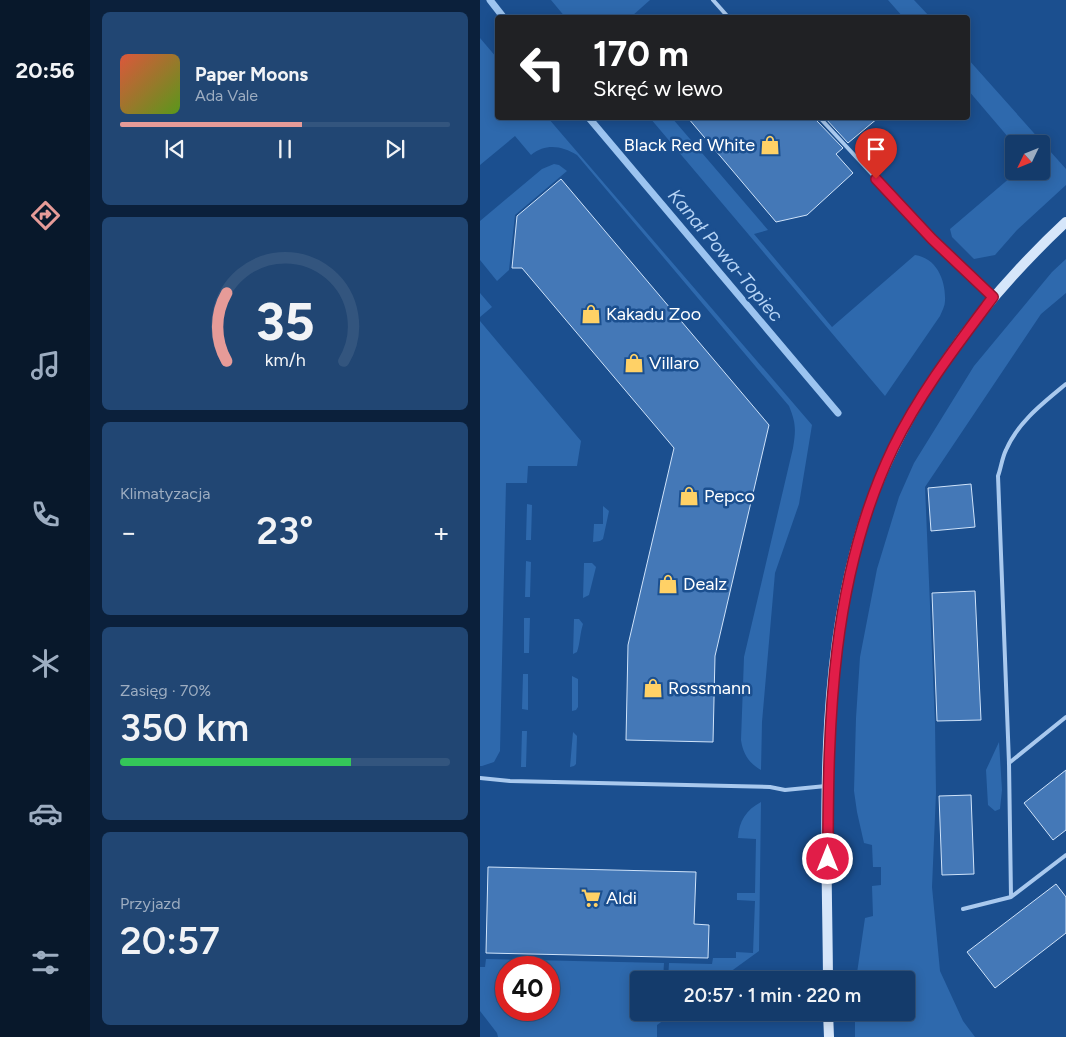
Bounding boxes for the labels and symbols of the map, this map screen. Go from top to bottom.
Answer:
pin [855,128,897,179]
place label: Black Red White [624,134,755,156]
shop icon: Black Red White [759,134,781,156]
north arrow [1005,135,1050,180]
water label: Kanał Powa-Topiec [663,184,788,327]
shop icon: Kakadu Zoo [580,303,602,325]
place label: Kakadu Zoo [606,303,701,325]
shop icon: Villaro [623,352,645,374]
place label: Villaro [649,352,699,374]
shop icon: Pepco [678,485,700,507]
place label: Pepco [704,485,755,507]
shop icon: Dealz [657,573,679,595]
place label: Dealz [683,573,727,595]
shop icon: Rossmann [642,677,664,699]
place label: Rossmann [668,677,751,699]
position arrow [801,832,853,884]
supermarket icon: Aldi [580,887,602,909]
place label: Aldi [606,887,637,909]
speed limit sign: 40 [495,956,560,1021]

